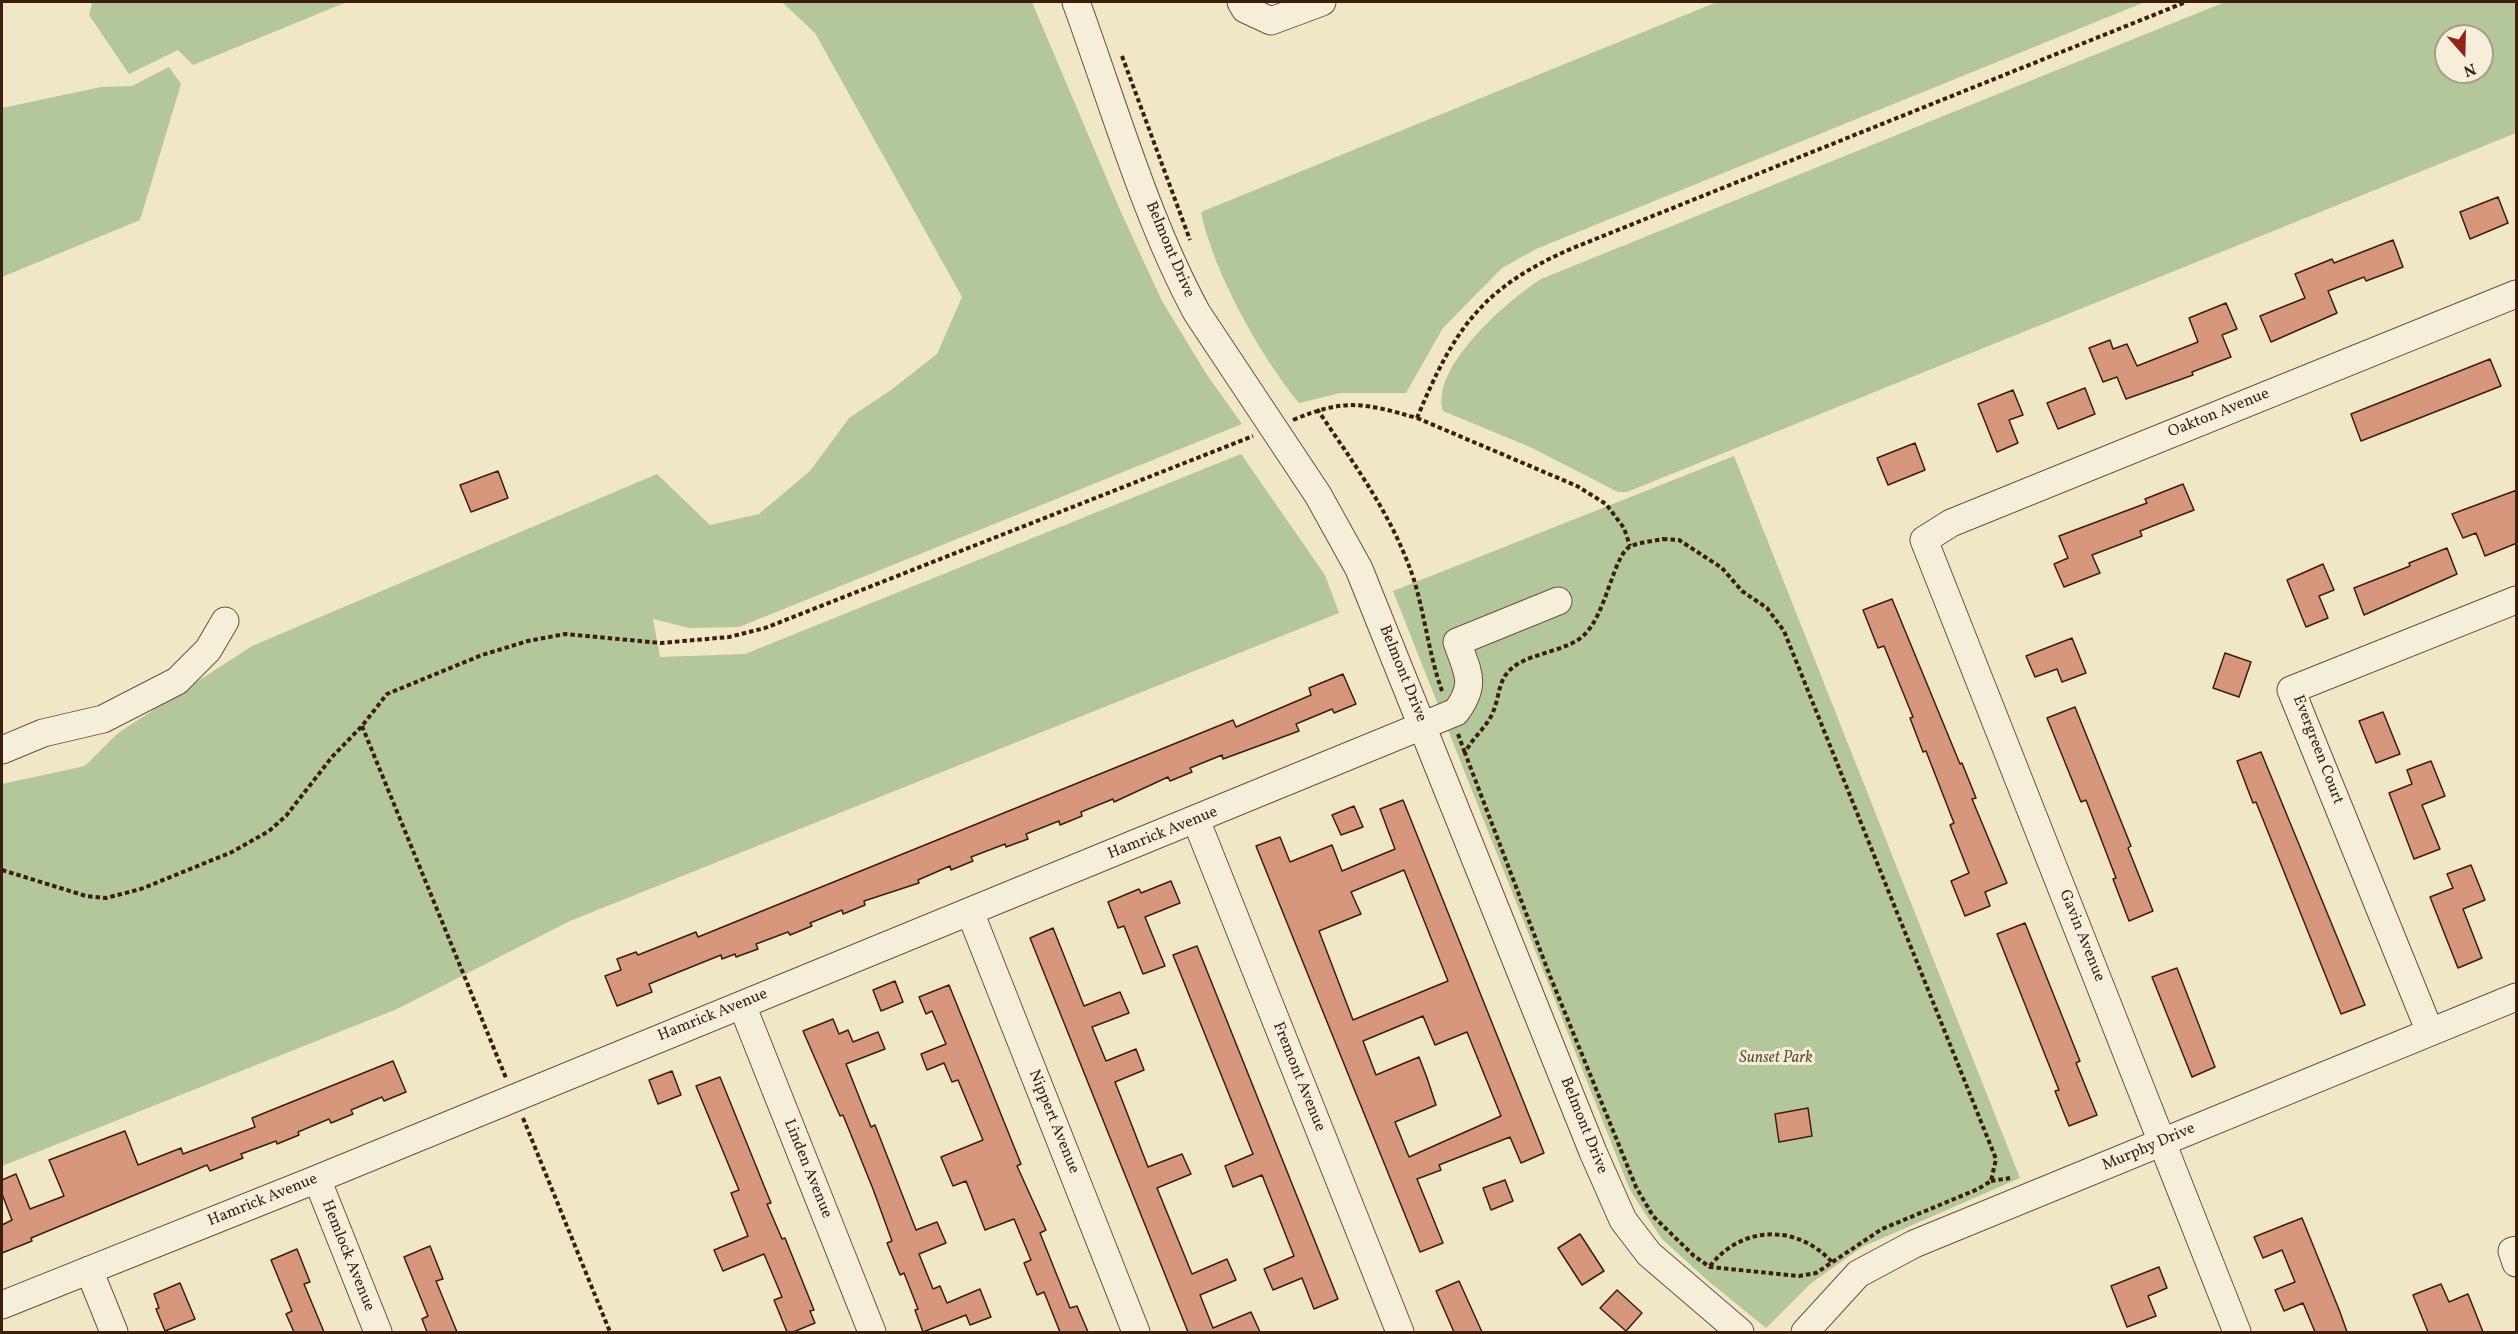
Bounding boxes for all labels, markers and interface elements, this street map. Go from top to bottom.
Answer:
north arrow [2434,24,2494,84]
text: N [2460,57,2479,81]
street label: Belmont Drive [1140,199,1198,301]
street label: Oakton Avenue [2166,385,2272,443]
street label: Belmont Drive [1374,623,1430,725]
street label: Evergreen Court [2287,693,2347,807]
street label: Hamrick Avenue [1105,803,1221,865]
street label: Gavin Avenue [2054,887,2108,985]
street label: Hamrick Avenue [655,985,771,1047]
street label: Fremont Avenue [1267,1020,1329,1134]
park label: Sunset Park [1739,1049,1813,1069]
street label: Nippert Avenue [1023,1067,1083,1177]
street label: Belmont Drive [1555,1075,1611,1177]
street label: Linden Avenue [778,1117,836,1221]
street label: Murphy Drive [2100,1120,2198,1176]
street label: Hamrick Avenue [205,1170,321,1232]
street label: Hemlock Avenue [316,1198,378,1314]

